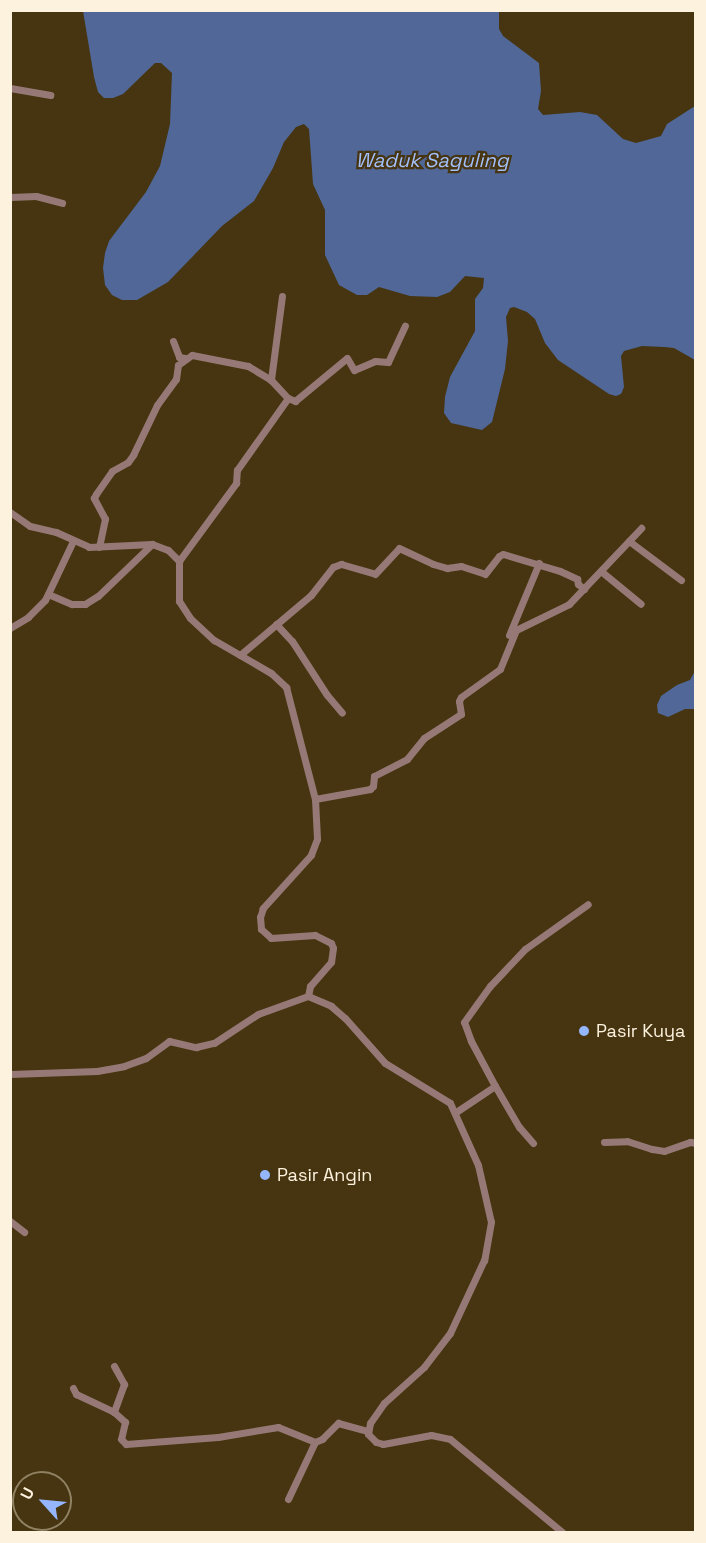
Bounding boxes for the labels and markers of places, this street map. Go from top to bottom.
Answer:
place label: Pasir Kuya [596,1020,685,1042]
marker: Pasir Kuya [577,1024,591,1038]
place label: Pasir Angin [277,1164,373,1186]
marker: Pasir Angin [258,1168,272,1182]

